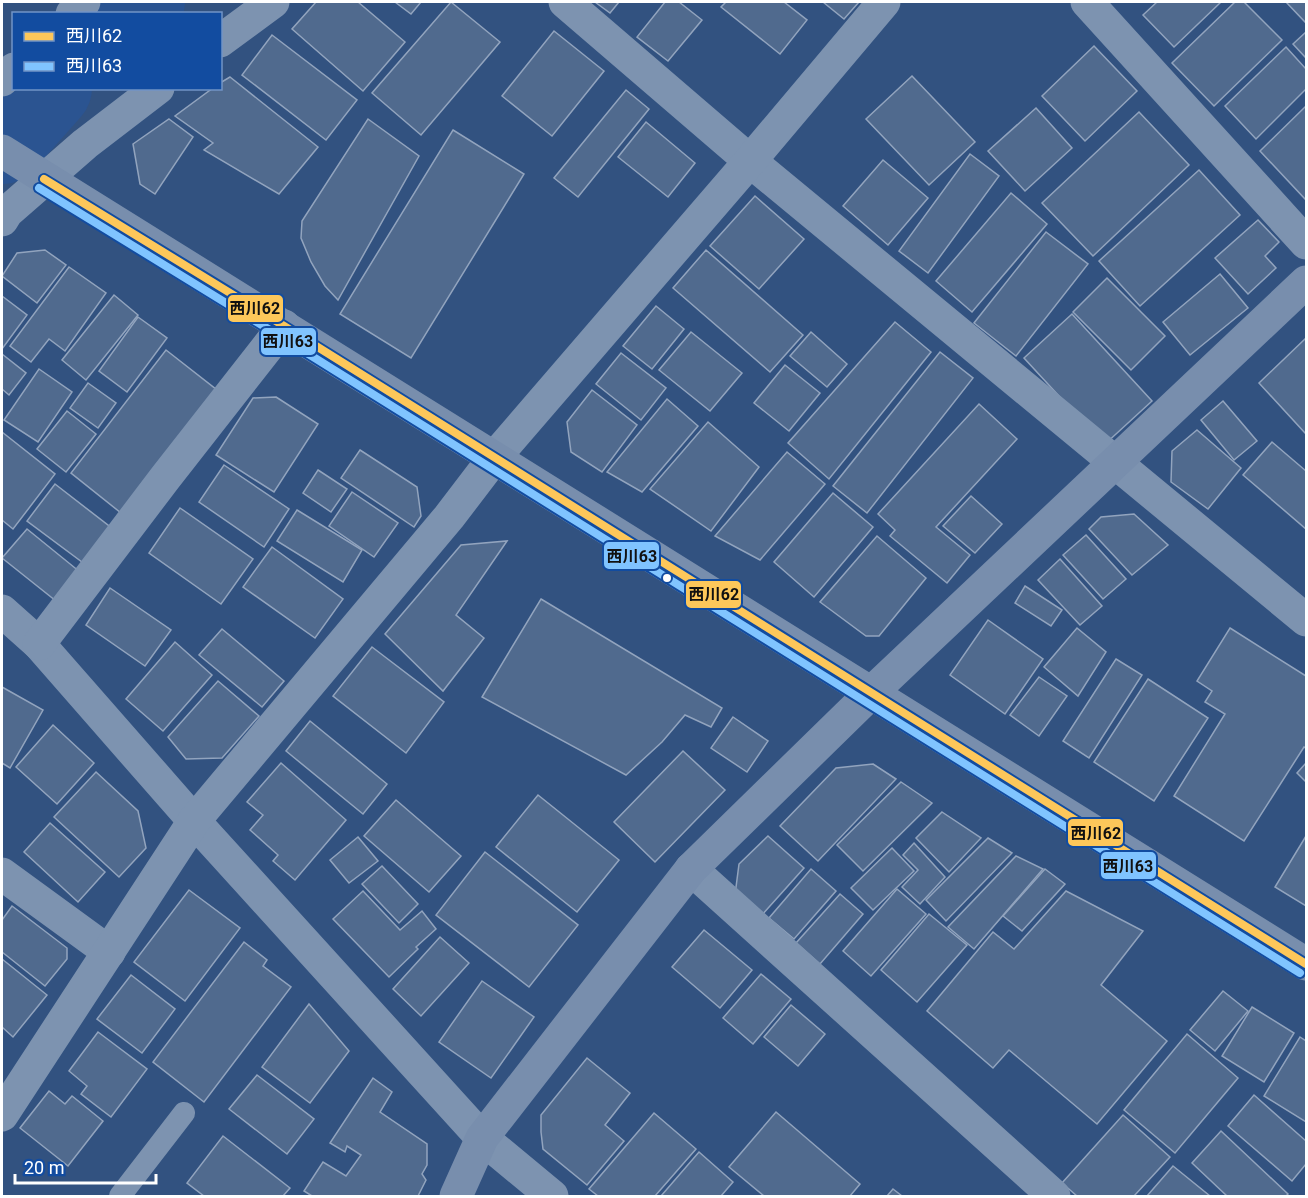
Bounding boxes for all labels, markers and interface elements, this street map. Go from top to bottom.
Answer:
legend [12,12,222,90]
text: 西川62 [66,25,122,46]
text: 西川63 [66,55,122,76]
line badge: 西川62 [227,294,284,323]
text: 西川62 [230,299,280,318]
line badge: 西川63 [260,327,317,356]
text: 西川63 [263,332,313,351]
line badge: 西川63 [603,541,660,570]
text: 西川63 [607,547,657,566]
unlabelled marker [661,572,673,584]
line badge: 西川62 [685,580,742,609]
text: 西川62 [689,585,739,604]
line badge: 西川62 [1067,818,1124,847]
text: 西川62 [1071,824,1121,843]
line badge: 西川63 [1100,851,1157,880]
text: 西川63 [1103,857,1153,876]
scale bar [15,1147,156,1185]
text: 20 m [24,1157,64,1178]

